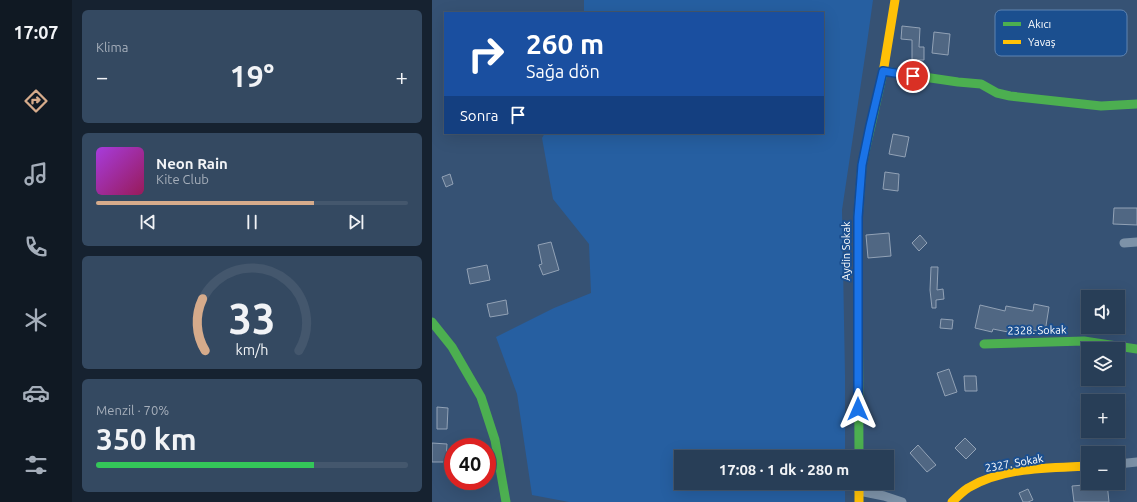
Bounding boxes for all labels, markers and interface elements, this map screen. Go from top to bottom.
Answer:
legend [995,10,1127,56]
text: Akıcı [1028,18,1051,30]
text: 17:07 [13,22,59,42]
icon: right [460,28,512,80]
text: 260 m [526,28,604,59]
text: Yavaş [1028,36,1056,48]
text: Klima [96,40,128,54]
text: 19° [230,59,274,93]
pin [896,59,930,93]
text: Sağa dön [526,61,600,81]
text: − [96,64,108,89]
text: + [396,64,408,89]
icon: arrive [902,65,924,87]
icon: directions [22,87,50,115]
icon: arrive [507,104,529,126]
text: Sonra [460,107,499,124]
text: Neon Rain [156,155,228,172]
icon: music [22,160,50,188]
text: Kite Club [156,172,209,186]
icon: previous [137,211,159,233]
icon: pause [241,211,263,233]
icon: next [345,211,367,233]
street label: Aydin Sokak [840,221,852,281]
icon: phone [22,233,50,261]
map controls [1081,290,1125,490]
button: sound [1081,290,1125,334]
text: 33 [229,294,275,341]
icon: climate [22,306,50,334]
street label: 2328. Sokak [1007,323,1067,337]
text: km/h [236,341,268,357]
button: layers [1081,342,1125,386]
icon: car [22,379,50,407]
position arrow [837,388,879,430]
button: + [1081,394,1125,438]
text: Menzil · 70% [96,403,169,417]
text: 350 km [96,422,197,456]
speed limit sign: 40 [444,438,496,490]
button: − [1081,446,1125,490]
icon: filters [22,451,50,479]
street label: 2327. Sokak [984,452,1045,474]
text: 17:08 · 1 dk · 280 m [719,461,849,478]

